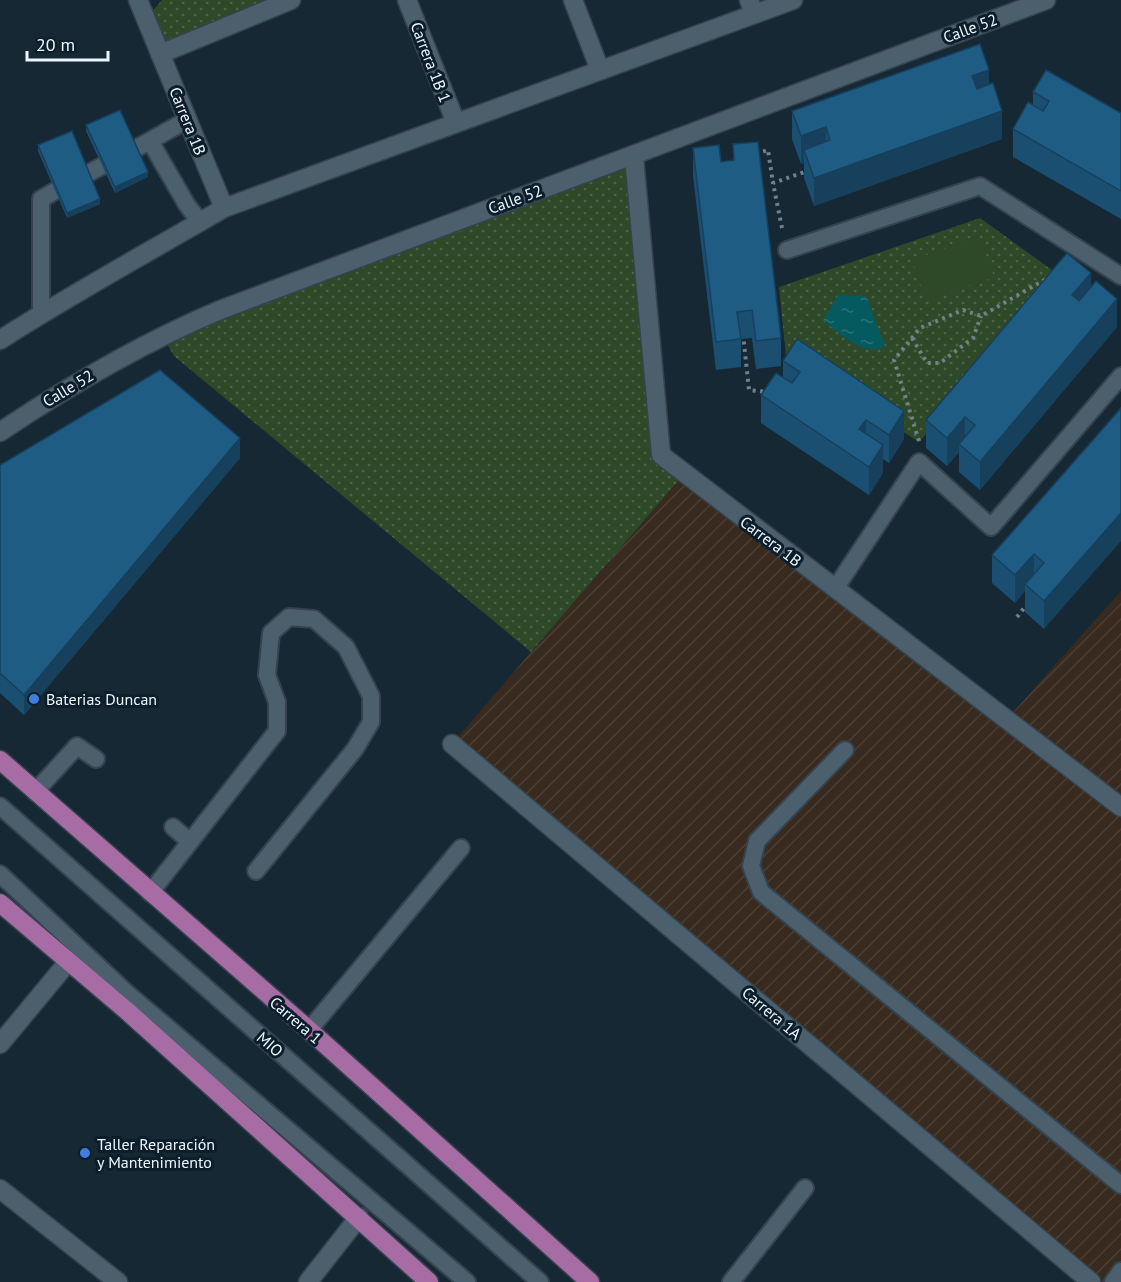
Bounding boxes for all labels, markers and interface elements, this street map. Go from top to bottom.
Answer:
street label: Calle 52 [940,9,1000,47]
street label: Carrera 1B 1 [407,19,455,105]
scale bar [27,24,108,62]
text: 20 m [36,33,75,56]
street label: Carrera 1B [165,84,211,158]
street label: Calle 52 [485,180,545,218]
street label: Calle 52 [39,365,97,411]
street label: Carrera 1B [736,511,806,571]
place label: Baterias Duncan [46,689,157,709]
marker: Baterias Duncan [27,692,41,706]
street label: Carrera 1A [738,982,806,1044]
street label: Carrera 1 [266,992,326,1048]
street label: MIO [253,1027,287,1061]
place label: Taller Reparación y Mantenimiento [97,1134,215,1172]
marker: Taller Reparación y Mantenimiento [78,1146,92,1160]

